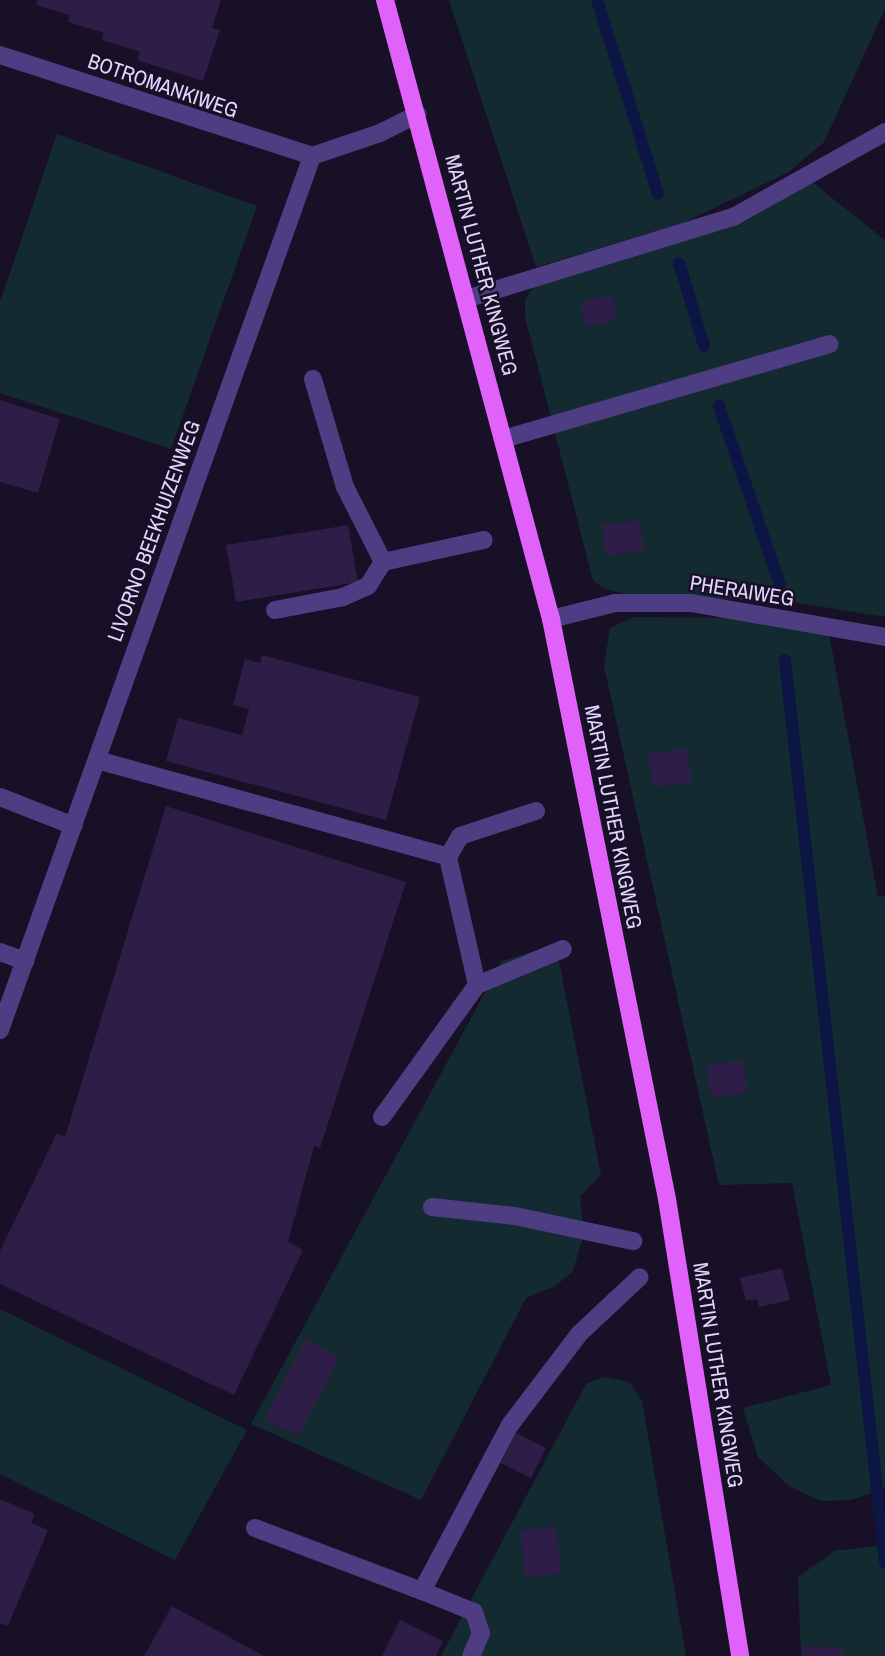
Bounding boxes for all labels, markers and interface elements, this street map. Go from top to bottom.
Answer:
street label: BOTROMANKIWEG [85,49,241,123]
street label: MARTIN LUTHER KINGWEG [439,152,523,378]
street label: LIVORNO BEEKHUIZENWEG [102,417,206,645]
street label: PHERAIWEG [688,570,796,612]
street label: MARTIN LUTHER KINGWEG [579,703,647,931]
street label: MARTIN LUTHER KINGWEG [688,1261,748,1489]

